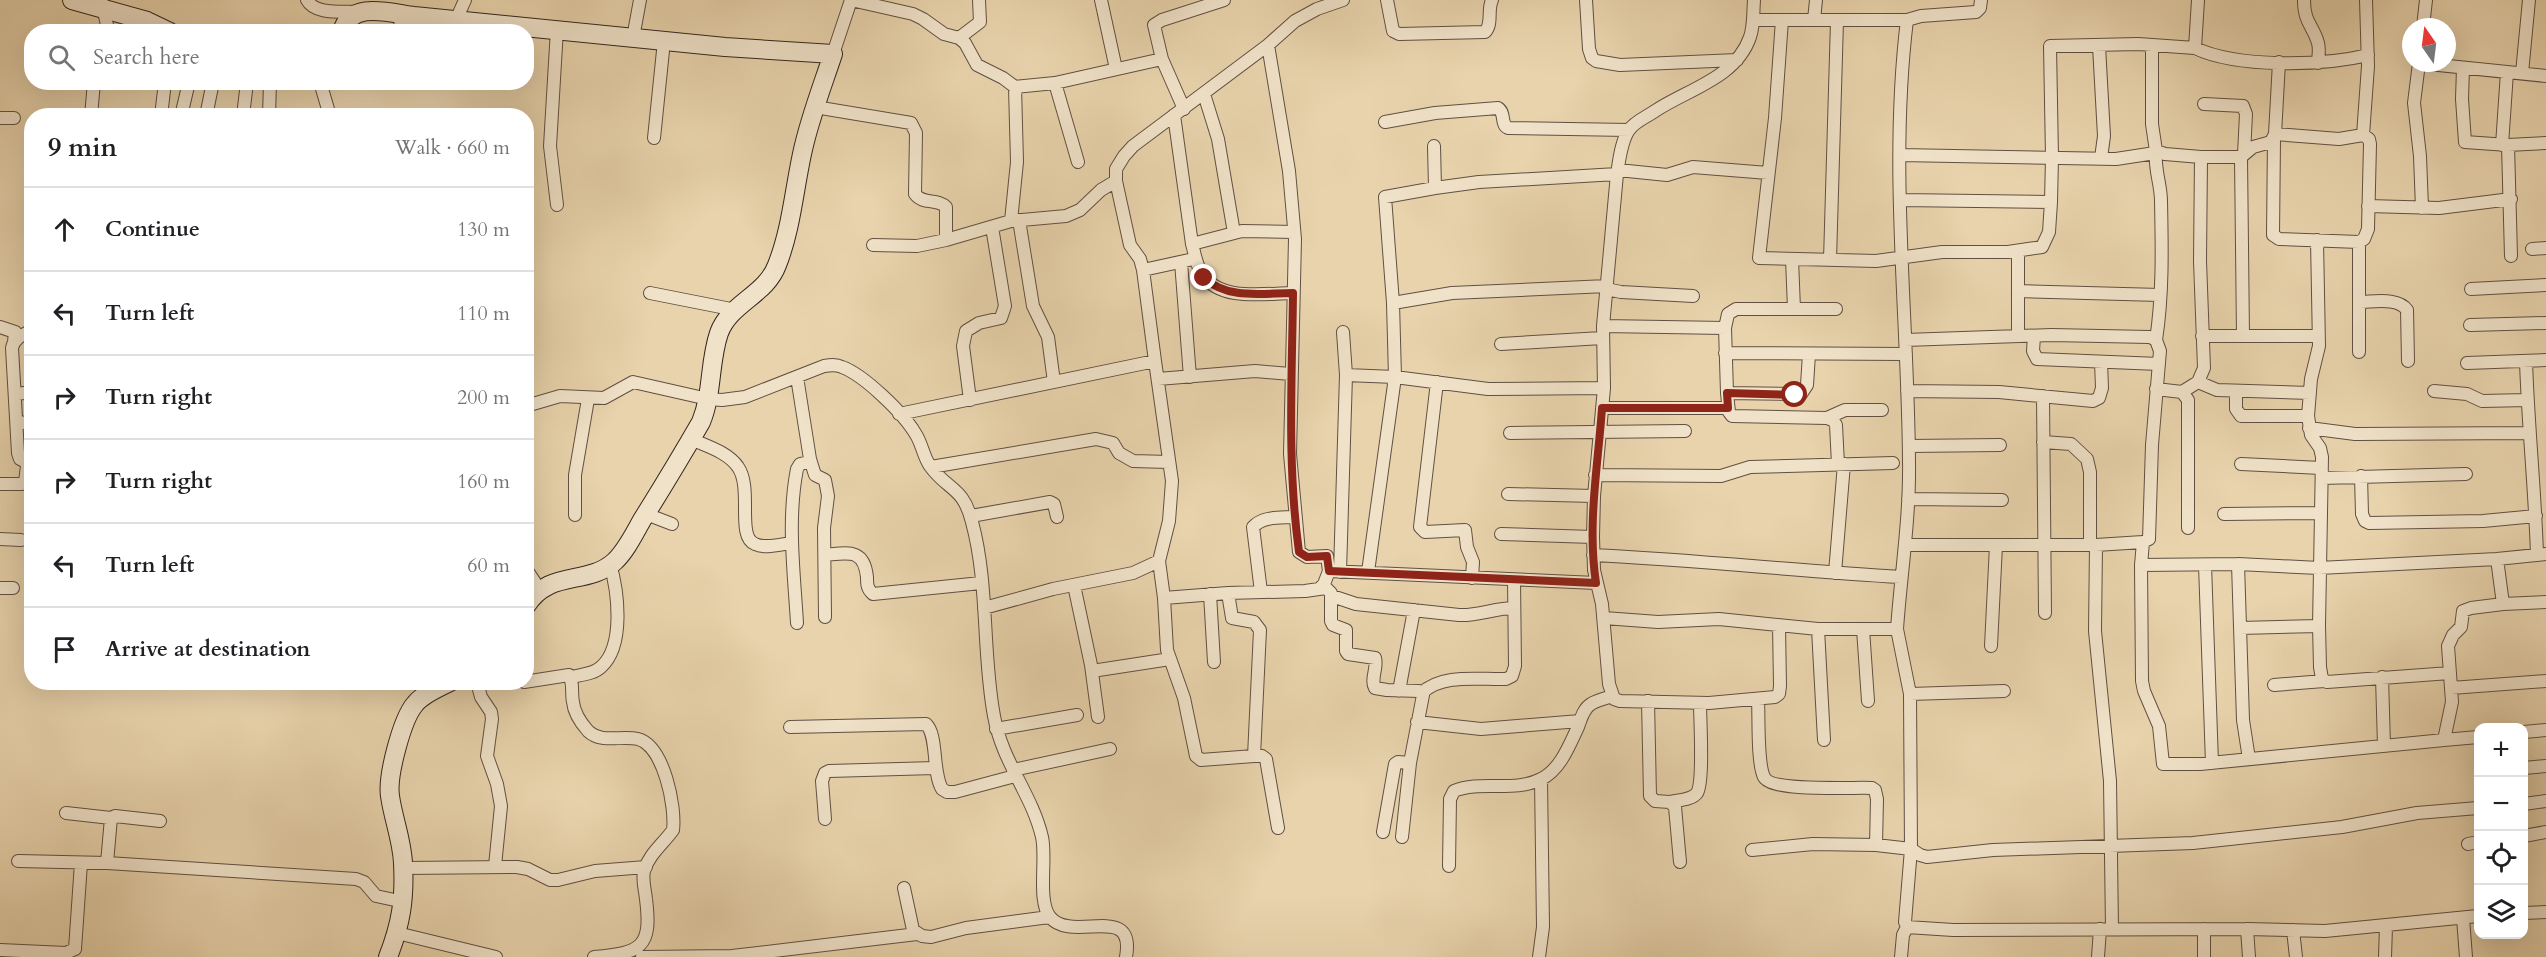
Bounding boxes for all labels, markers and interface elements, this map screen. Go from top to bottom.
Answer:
north arrow [2402,18,2456,72]
search box [24,24,534,90]
icon: search [45,41,78,74]
text: Search here [93,42,200,72]
text: 9 min [48,130,117,165]
text: Walk · 660 m [395,134,510,161]
icon: ahead [48,213,81,246]
text: Continue [105,214,200,244]
text: 130 m [457,216,510,243]
route end [1190,264,1216,290]
icon: left [48,297,81,330]
text: Turn left [105,298,194,328]
text: 110 m [457,300,510,327]
icon: right [48,381,81,414]
route start [1781,381,1807,407]
text: Turn right [105,382,212,412]
text: 200 m [457,384,510,411]
icon: right [48,465,81,498]
text: Turn right [105,466,212,496]
text: 160 m [457,468,510,495]
icon: left [48,549,81,582]
text: Turn left [105,550,194,580]
text: 60 m [467,552,510,579]
icon: arrive [48,633,81,666]
text: Arrive at destination [105,634,310,664]
map controls [2474,723,2528,939]
button: + [2474,723,2528,777]
button: − [2474,777,2528,831]
button: locate [2474,831,2528,885]
button: layers [2474,885,2528,939]

